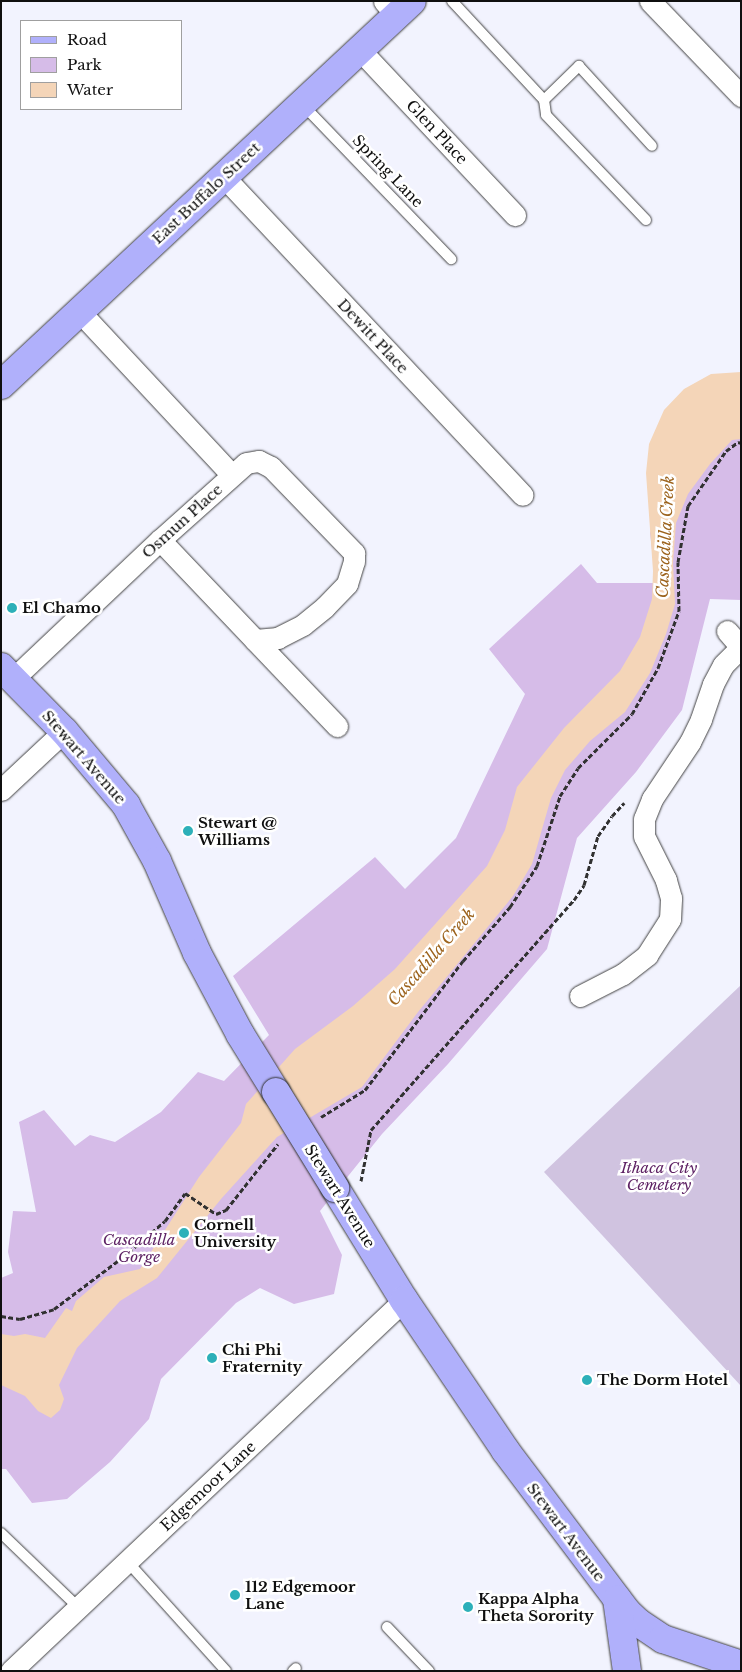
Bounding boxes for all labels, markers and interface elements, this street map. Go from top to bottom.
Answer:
legend [20,20,182,110]
text: Road [67,30,107,49]
text: Park [67,55,102,74]
text: Water [67,80,113,99]
street label: Glen Place [403,96,471,168]
street label: Spring Lane [349,131,427,211]
street label: East Buffalo Street [148,138,264,248]
street label: Dewitt Place [334,295,412,377]
water label: Cascadilla Creek [652,475,678,599]
street label: Osmun Place [138,480,226,562]
place label: El Chamo [22,599,101,617]
marker: El Chamo [6,602,18,614]
street label: Stewart Avenue [38,706,130,808]
place label: Stewart @ Williams [198,813,277,848]
marker: Stewart @ Williams [182,825,194,837]
water label: Cascadilla Creek [383,904,479,1010]
street label: Stewart Avenue [301,1141,379,1251]
park label: Ithaca City Cemetery [621,1158,697,1193]
place label: Cornell University [194,1215,276,1250]
marker: Cornell University [178,1227,190,1239]
park label: Cascadilla Gorge [103,1230,175,1265]
place label: Chi Phi Fraternity [222,1340,302,1375]
marker: Chi Phi Fraternity [206,1352,218,1364]
place label: The Dorm Hotel [597,1371,728,1389]
marker: The Dorm Hotel [581,1374,593,1386]
street label: Edgemoor Lane [157,1437,259,1535]
street label: Stewart Avenue [523,1479,609,1585]
place label: 112 Edgemoor Lane [245,1577,355,1612]
marker: 112 Edgemoor Lane [229,1589,241,1601]
place label: Kappa Alpha Theta Sorority [478,1589,594,1624]
marker: Kappa Alpha Theta Sorority [462,1601,474,1613]

